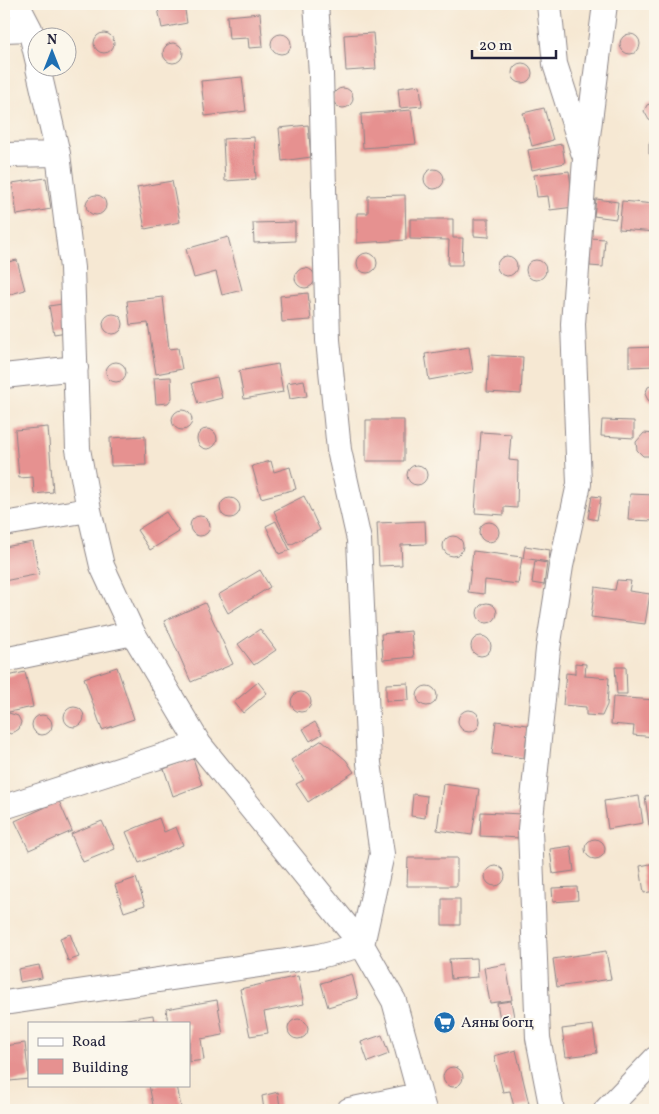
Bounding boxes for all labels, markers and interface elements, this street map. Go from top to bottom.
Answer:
north arrow [28,28,78,78]
scale bar [472,28,555,60]
text: N [47,31,57,50]
text: 20 m [479,36,512,57]
supermarket icon: Аяны богц [433,1011,457,1035]
place label: Аяны богц [461,1013,535,1034]
legend [28,1022,190,1086]
text: Road [72,1032,106,1053]
text: Building [72,1058,129,1079]

